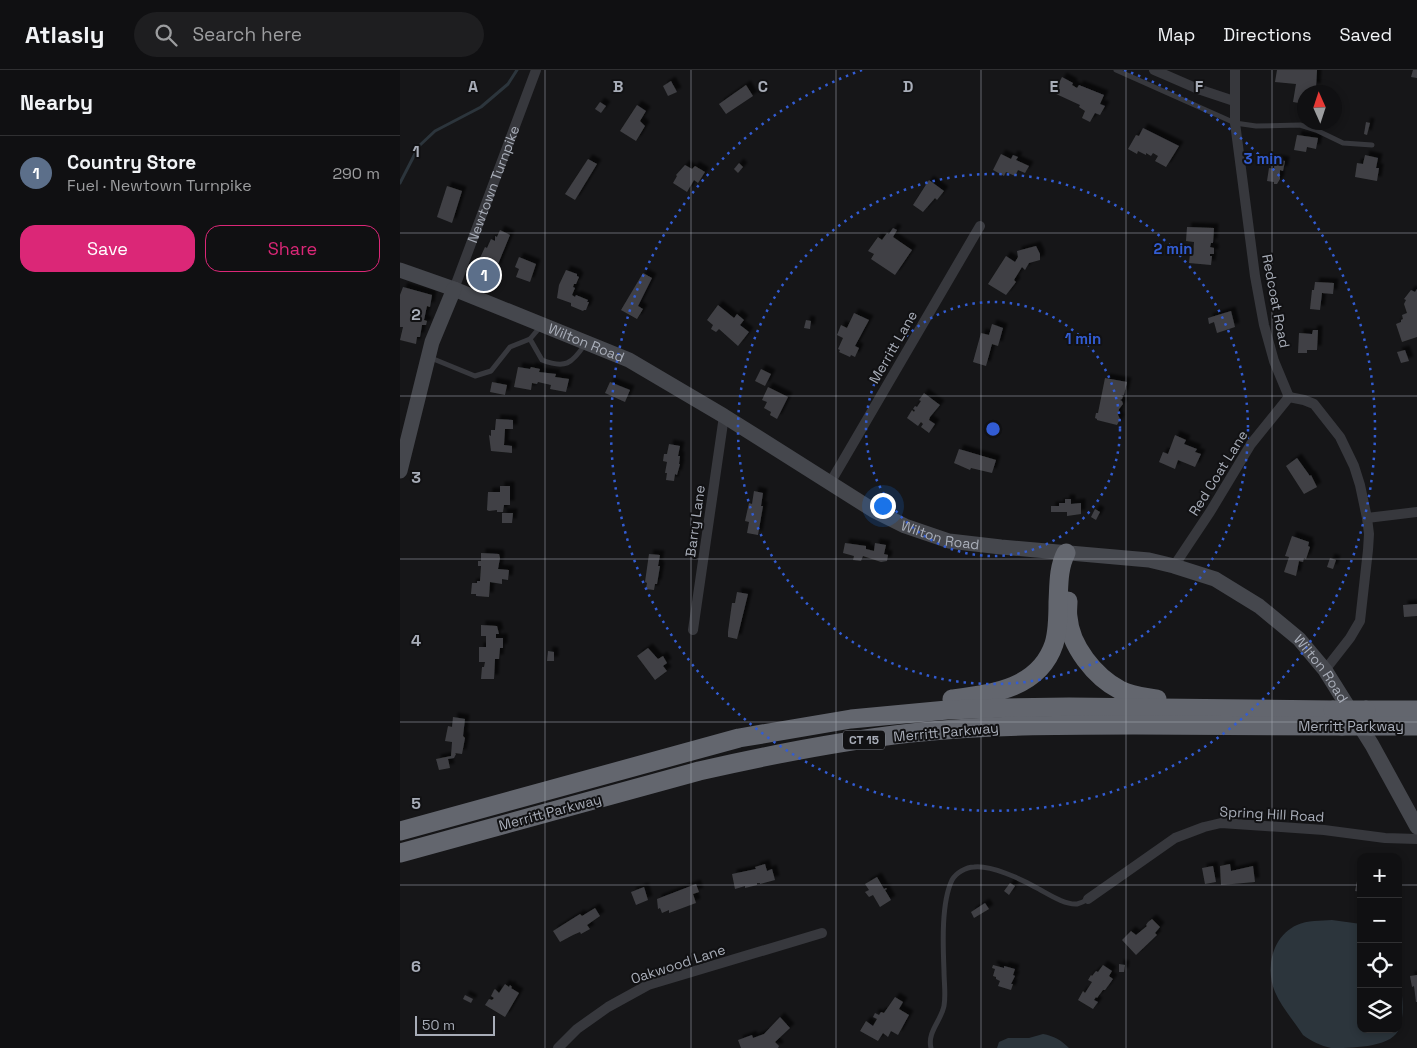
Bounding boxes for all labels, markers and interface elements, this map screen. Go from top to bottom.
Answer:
search box [134,12,484,57]
text: Atlasly [25,19,104,50]
icon: search [152,21,180,49]
text: Search here [192,22,302,47]
text: Map [1158,23,1195,46]
text: Directions [1223,23,1312,46]
text: Saved [1340,23,1392,46]
text: A [468,76,478,97]
text: B [613,76,623,97]
text: C [758,76,768,97]
text: D [903,76,913,97]
text: E [1050,76,1059,97]
text: F [1195,76,1204,97]
north arrow [1297,85,1342,130]
text: Nearby [20,89,93,116]
street label: Newtown Turnpike [463,123,523,245]
text: 1 [412,141,420,162]
text: 3 min [1244,149,1282,168]
text: Country Store [67,150,196,175]
text: 1 [32,163,40,184]
text: 290 m [332,163,380,184]
text: Fuel · Newtown Turnpike [67,175,252,196]
button: Save [20,225,195,272]
button: Share [205,225,380,272]
text: 2 min [1154,239,1192,258]
street label: Redcoat Road [1258,253,1294,349]
pin: 1 [468,256,500,294]
text: 2 [411,304,421,325]
street label: Merritt Lane [865,307,921,387]
street label: Wilton Road [546,319,627,366]
text: 1 min [1065,329,1101,348]
centre of rings [984,420,1002,438]
street label: Red Coat Lane [1185,427,1251,519]
text: 3 [411,467,421,488]
street label: Barry Lane [681,484,709,558]
your location [870,493,896,519]
street label: Wilton Road [899,516,980,553]
text: 4 [411,630,421,651]
street label: Wilton Road [1290,631,1352,706]
street label: Merritt Parkway [1298,717,1404,735]
street label: Merritt Parkway [893,718,999,746]
road number: CT 15 [843,730,885,750]
street label: Merritt Parkway [497,790,603,834]
text: 5 [411,793,421,814]
street label: Spring Hill Road [1219,802,1325,826]
map controls [1357,853,1402,1033]
button: + [1357,853,1402,898]
button: − [1357,898,1402,943]
street label: Oakwood Lane [628,940,728,988]
button: locate [1357,943,1402,988]
text: 6 [411,956,421,977]
button: layers [1357,988,1402,1033]
scale bar [415,1013,495,1036]
text: 50 m [422,1016,455,1034]

